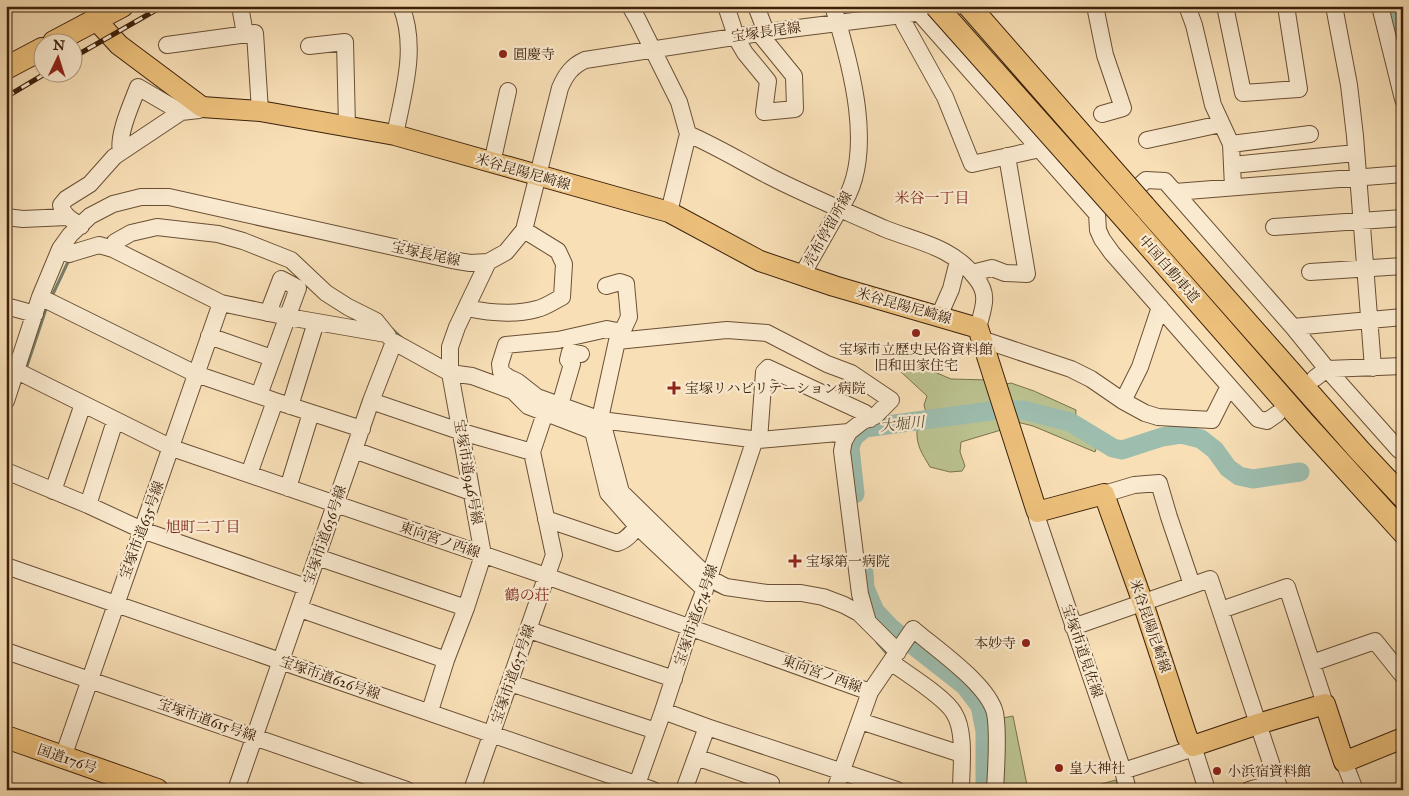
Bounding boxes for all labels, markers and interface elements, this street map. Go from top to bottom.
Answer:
street label: 宝塚長尾線 [730,19,802,45]
north arrow [32,32,82,82]
text: N [52,37,66,54]
place label: 圓慶寺 [513,46,555,63]
marker: 圓慶寺 [497,48,509,60]
street label: 米谷昆陽尼崎線 [474,150,572,194]
street label: 売布停留所線 [800,188,856,270]
district label: 米谷一丁目 [894,189,970,207]
street label: 中国自動車道 [1135,232,1203,306]
street label: 宝塚長尾線 [390,238,462,270]
street label: 米谷昆陽尼崎線 [855,284,953,328]
marker: 宝塚市立歴史民俗資料館 旧和田家住宅 [910,327,922,339]
place label: 宝塚市立歴史民俗資料館 旧和田家住宅 [839,341,993,374]
place label: 宝塚リハビリテーション病院 [685,380,866,397]
marker: 宝塚リハビリテーション病院 [667,381,681,395]
water label: 大堀川 [879,412,927,435]
street label: 宝塚市道946号線 [450,418,486,526]
street label: 宝塚市道635号線 [116,479,168,581]
street label: 宝塚市道636号線 [300,483,350,587]
district label: 旭町二丁目 [165,518,241,536]
street label: 東向宮ノ西線 [398,518,482,562]
place label: 宝塚第一病院 [806,553,890,570]
marker: 宝塚第一病院 [788,554,802,568]
street label: 宝塚市道674号線 [671,562,721,668]
street label: 米谷昆陽尼崎線 [1126,577,1174,675]
district label: 鶴の荘 [504,586,550,604]
street label: 宝塚市道見佐線 [1058,602,1106,700]
street label: 宝塚市道637号線 [488,622,538,726]
place label: 本妙寺 [974,635,1016,652]
marker: 本妙寺 [1020,637,1032,649]
street label: 東向宮ノ西線 [780,652,864,696]
street label: 宝塚市道626号線 [277,653,383,703]
street label: 宝塚市道615号線 [156,695,258,745]
street label: 国道176号 [35,741,99,777]
place label: 皇大神社 [1069,760,1125,777]
marker: 皇大神社 [1053,762,1065,774]
place label: 小浜宿資料館 [1227,763,1311,780]
marker: 小浜宿資料館 [1211,765,1223,777]

